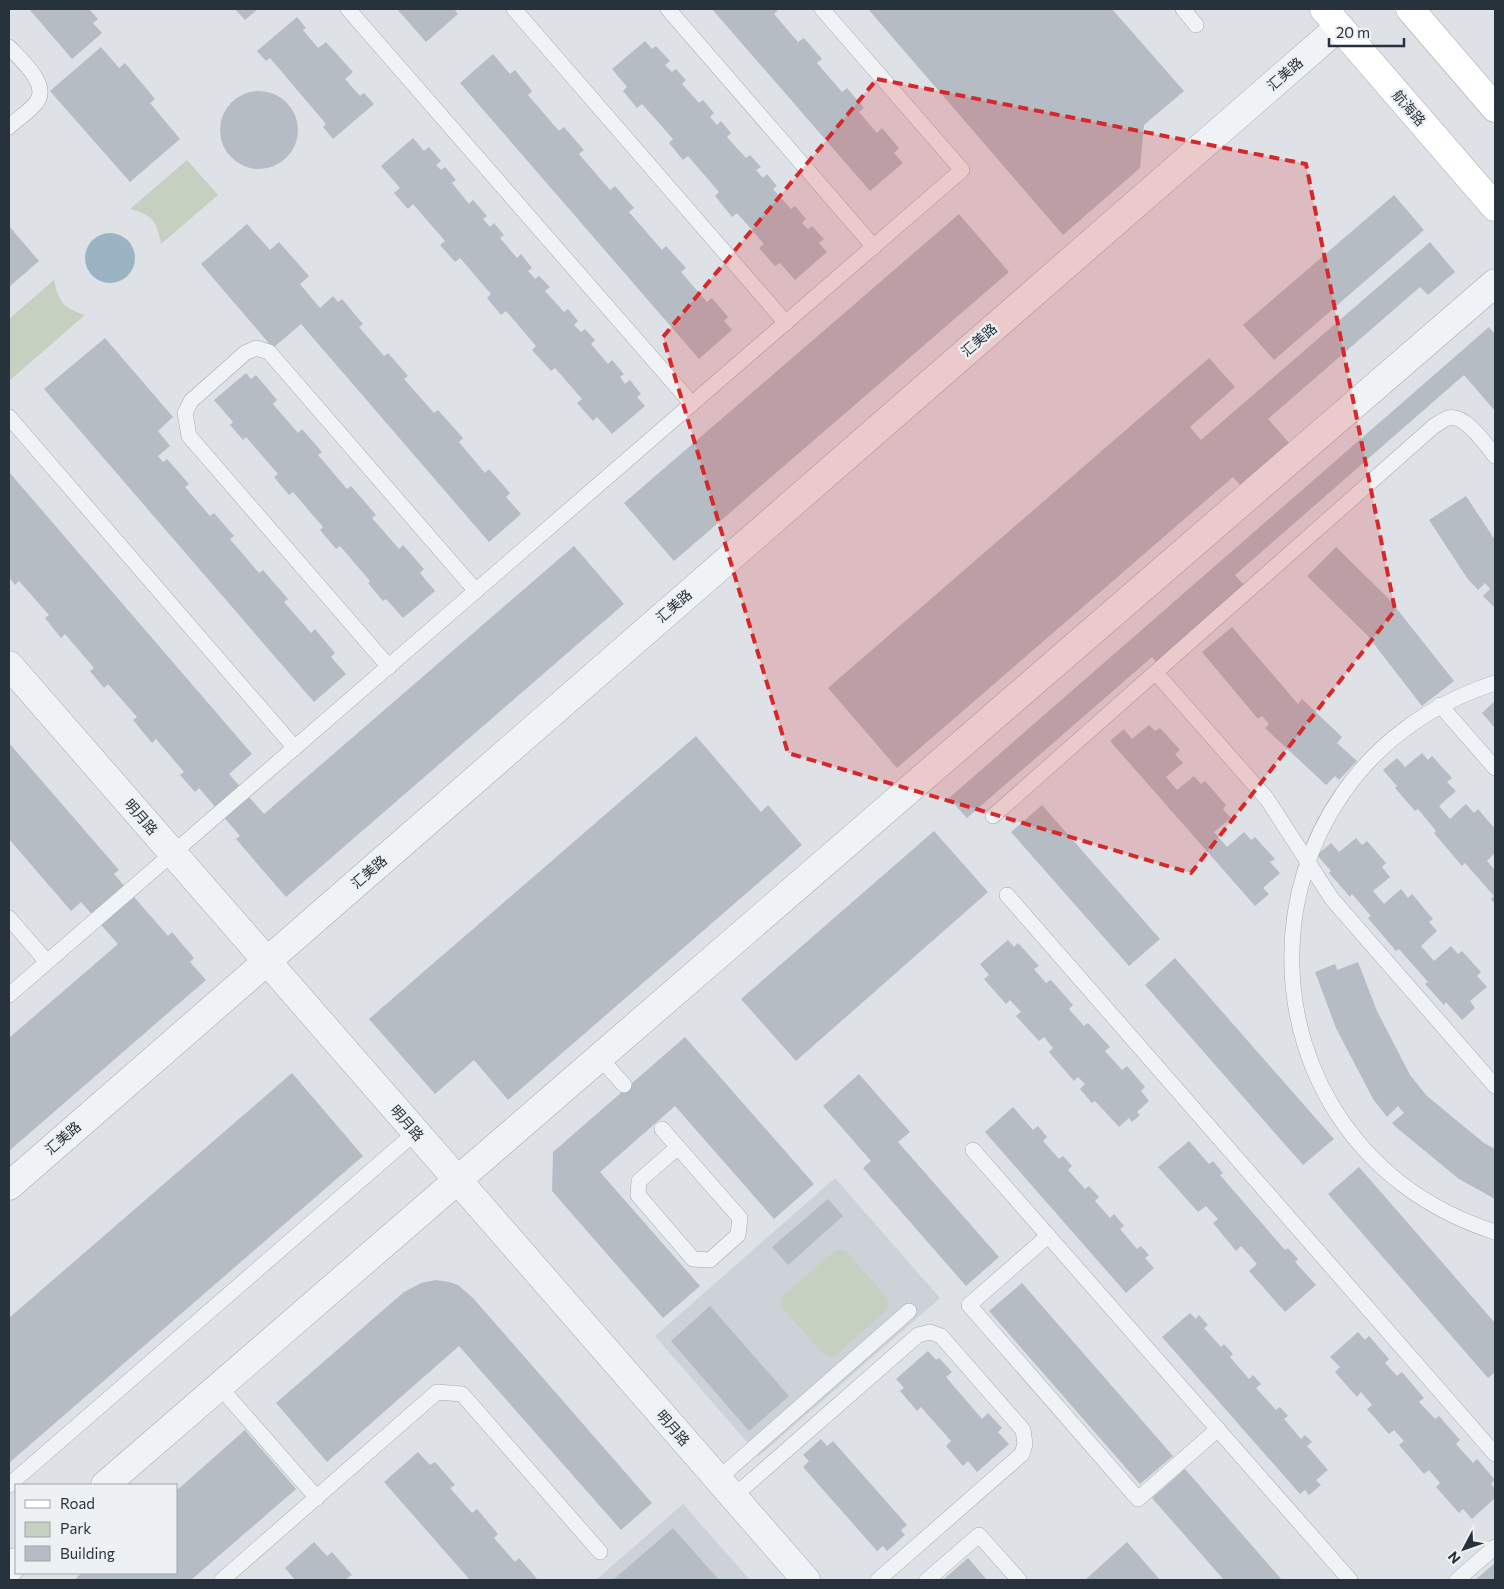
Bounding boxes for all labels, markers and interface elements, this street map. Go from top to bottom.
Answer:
scale bar [1329,15,1404,47]
text: 20 m [1336,23,1370,41]
street label: 汇美路 [1263,53,1306,94]
street label: 航海路 [1389,86,1430,129]
street label: 汇美路 [957,319,1000,360]
street label: 汇美路 [652,585,695,626]
street label: 明月路 [121,795,162,838]
street label: 汇美路 [347,851,390,892]
street label: 明月路 [387,1101,428,1144]
street label: 汇美路 [41,1117,84,1158]
street label: 明月路 [653,1406,694,1449]
legend [15,1484,178,1574]
text: Road [60,1494,95,1512]
text: Park [60,1519,91,1537]
north arrow [1439,1524,1489,1574]
text: Building [60,1544,115,1562]
text: N [1444,1548,1464,1567]

